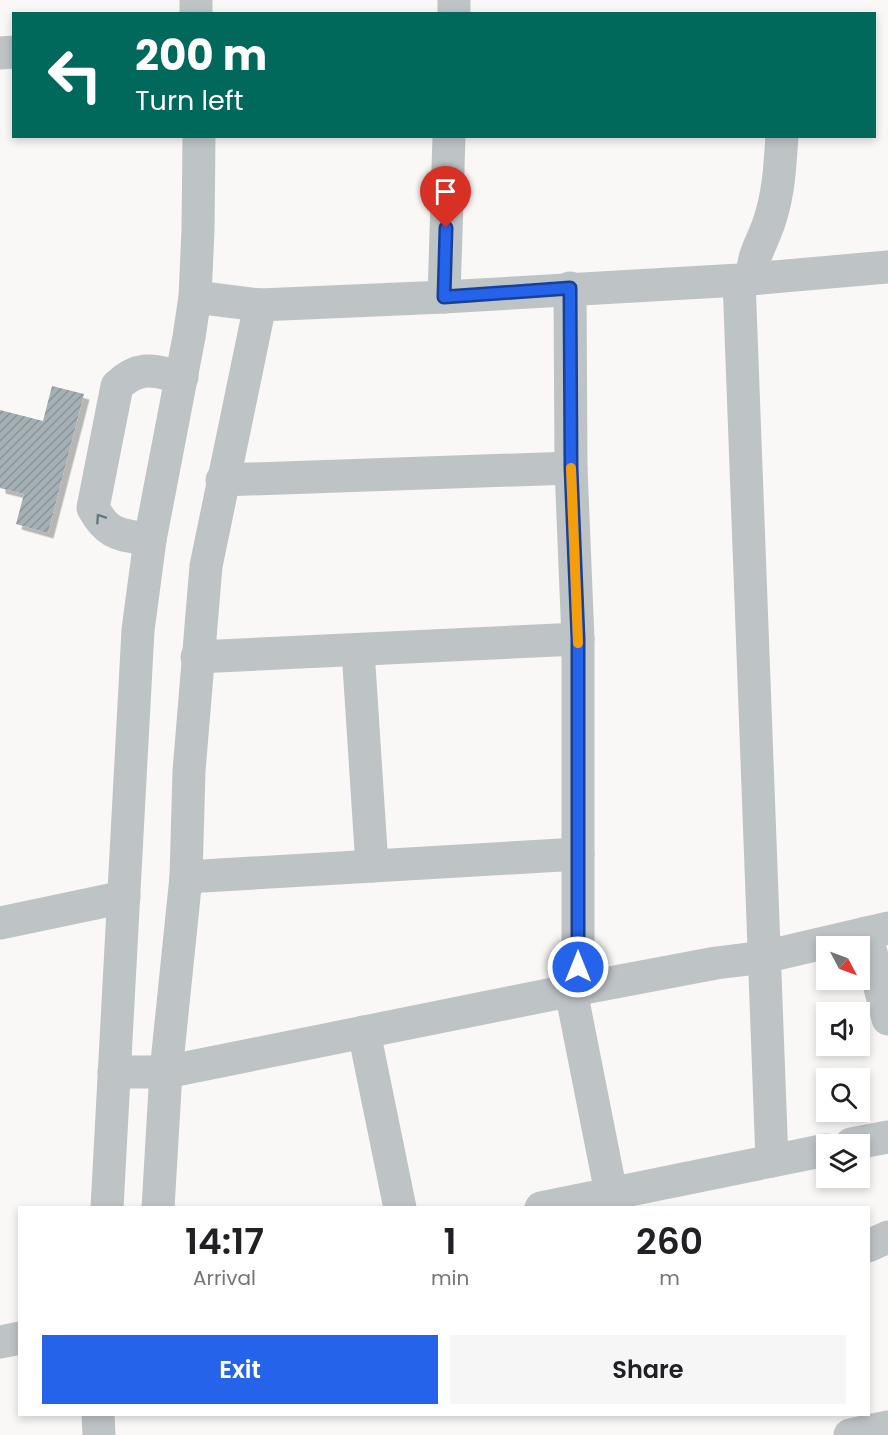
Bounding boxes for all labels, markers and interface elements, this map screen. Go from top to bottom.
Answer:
text: 200 m [135,26,267,85]
icon: left [36,36,114,114]
text: Turn left [135,82,244,119]
pin [420,166,471,228]
icon: arrive [429,175,462,208]
one-way arrow [96,513,107,524]
position arrow [546,935,610,999]
north arrow [816,936,870,990]
map controls [816,936,870,1188]
button: sound [816,1002,870,1056]
button: search [816,1068,870,1122]
button: layers [816,1134,870,1188]
text: 14:17 [185,1216,264,1267]
text: 1 [444,1216,457,1267]
text: 260 [636,1216,703,1267]
text: Arrival [193,1264,256,1292]
text: min [431,1264,469,1292]
text: m [659,1264,680,1292]
button: Exit [42,1335,438,1404]
button: Share [450,1335,846,1404]

